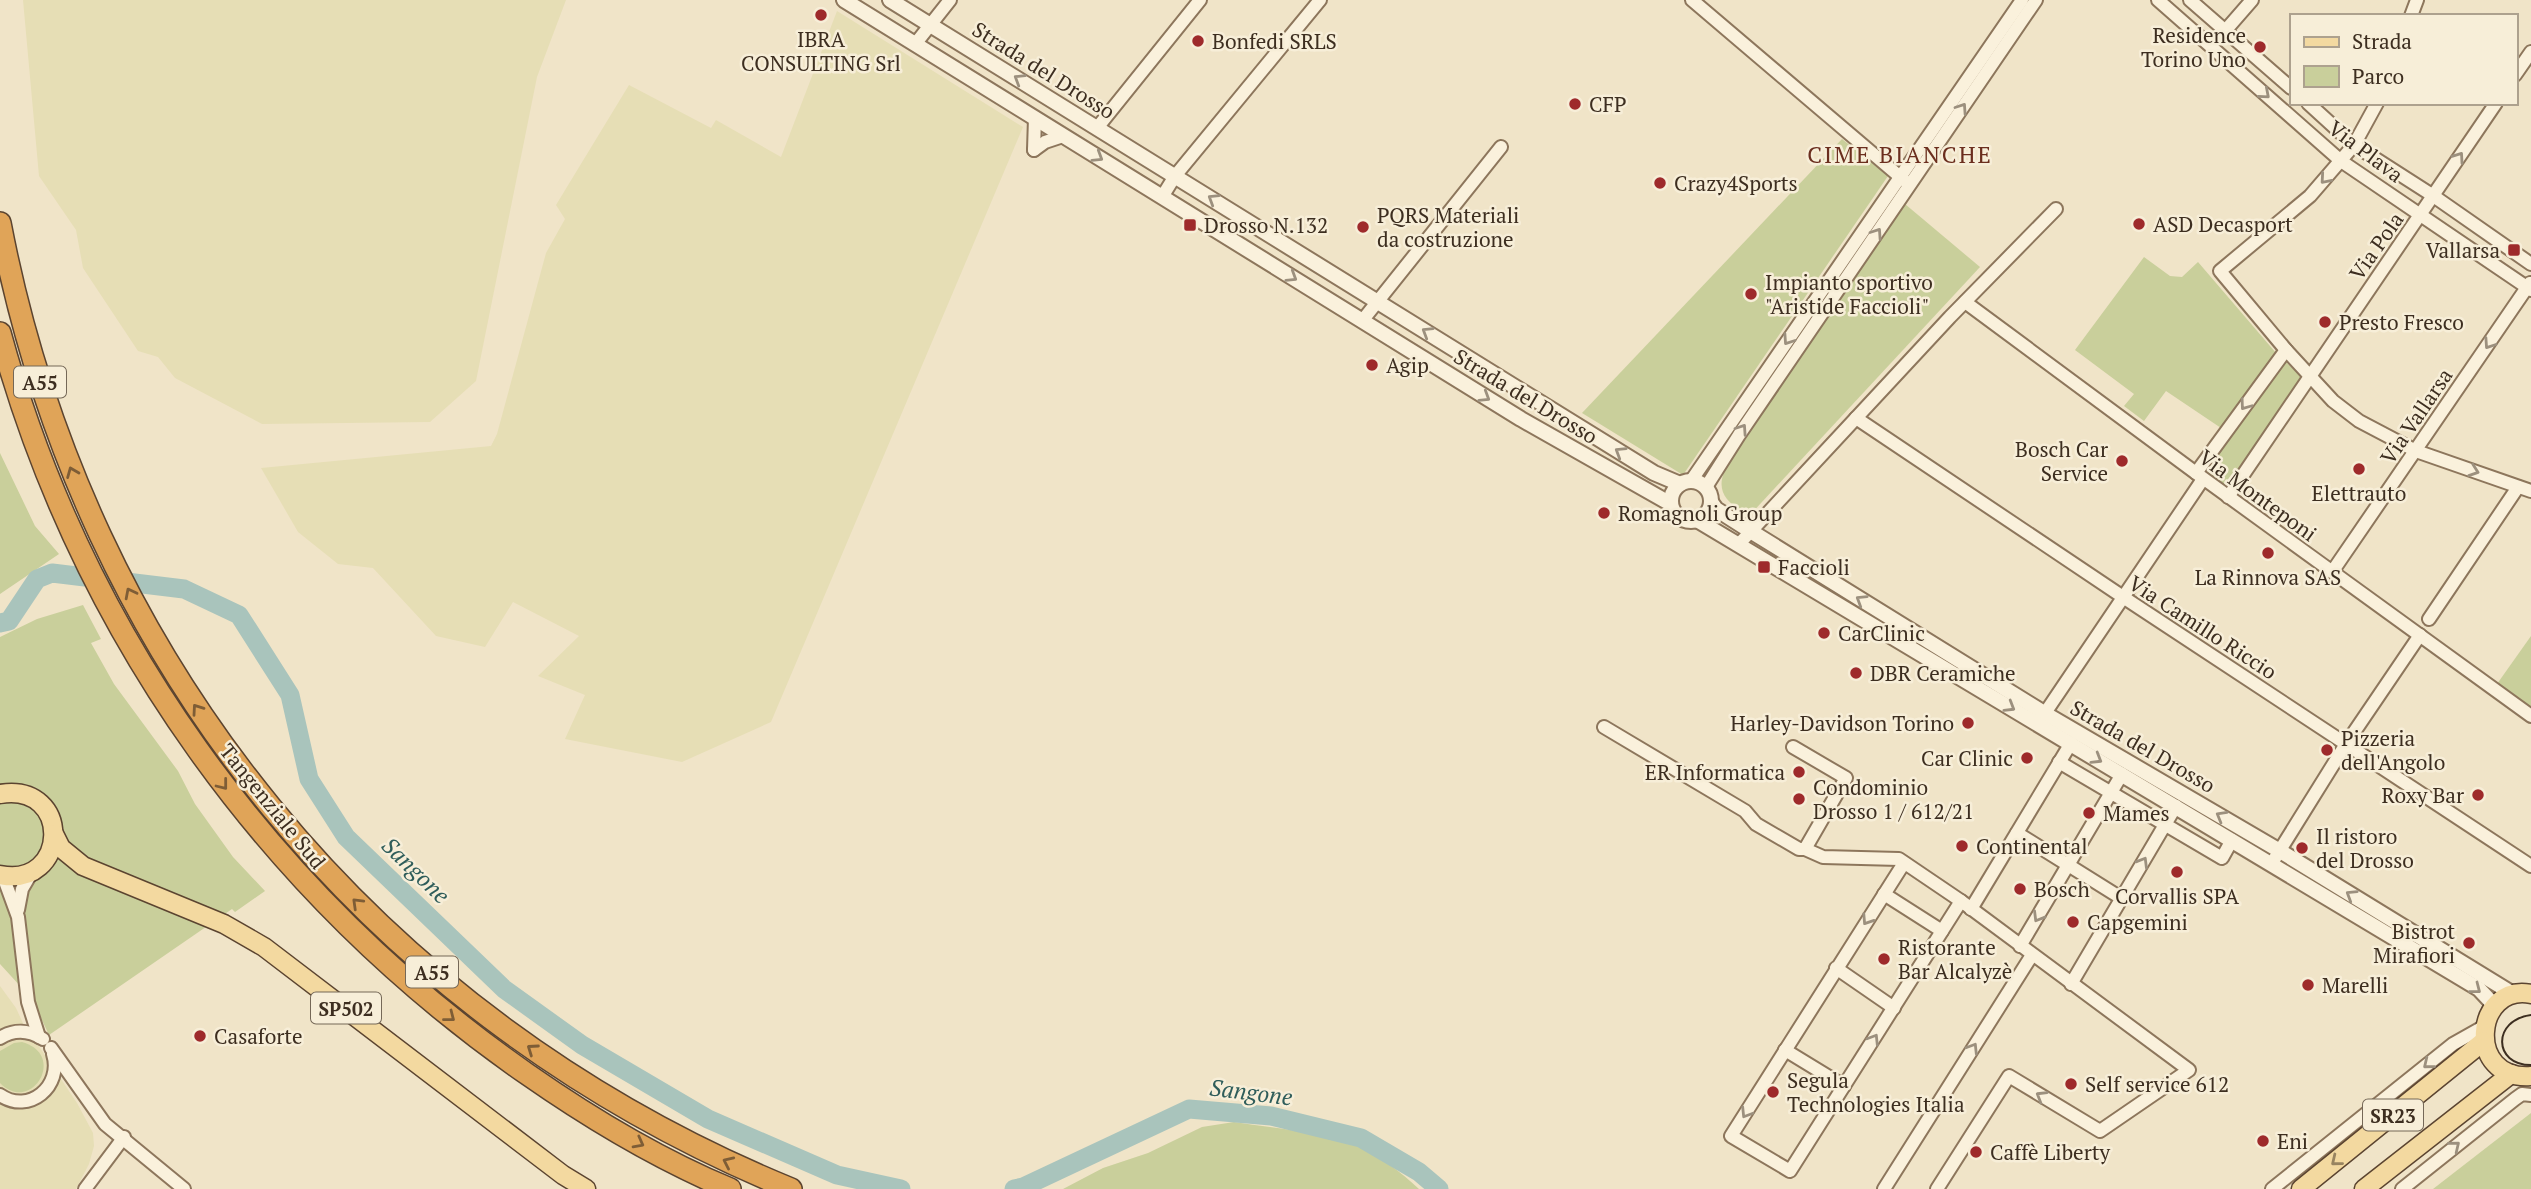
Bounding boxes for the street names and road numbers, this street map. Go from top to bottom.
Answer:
street label: Strada del Drosso [967,15,1121,125]
street label: Via Plava [2323,114,2410,189]
street label: Via Pola [2342,206,2410,285]
street label: Strada del Drosso [1449,342,1603,450]
street label: Via Vallarsa [2374,362,2459,469]
road number: A55 [14,366,66,398]
street label: Via Monteponi [2193,443,2323,547]
street label: Via Camillo Riccio [2124,569,2282,685]
street label: Strada del Drosso [2065,693,2221,799]
street label: Tangenziale Sud [214,737,332,875]
road number: A55 [406,956,458,988]
road number: SP502 [311,992,381,1024]
road number: SR23 [2363,1100,2423,1130]

